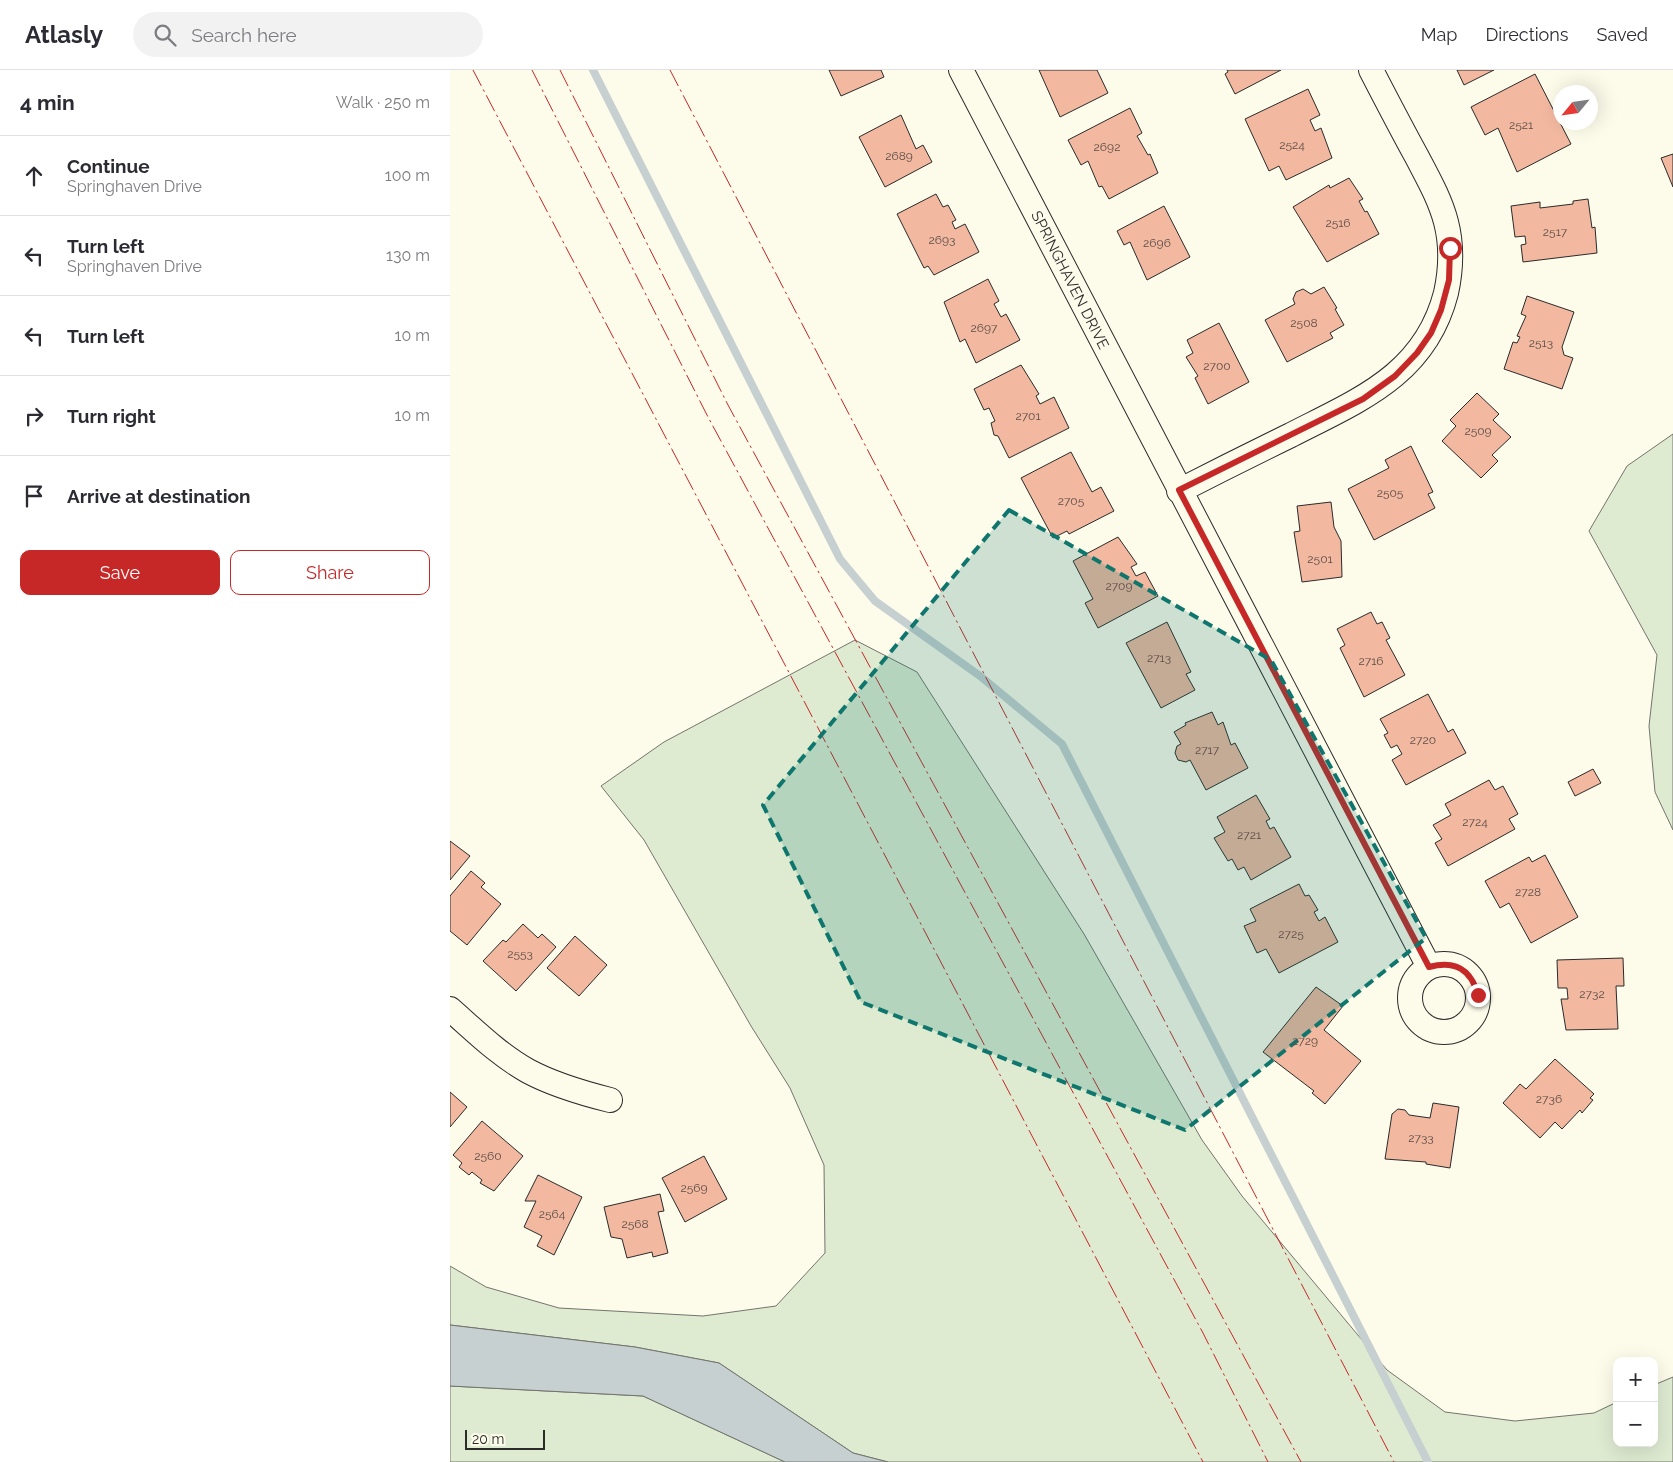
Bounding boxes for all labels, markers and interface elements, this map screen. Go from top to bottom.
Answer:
search box [133,12,483,57]
text: Atlasly [25,20,103,49]
icon: search [151,21,179,49]
text: Search here [191,24,297,46]
text: Map [1421,24,1457,45]
text: Directions [1485,24,1569,45]
text: Saved [1597,24,1648,45]
north arrow [1553,85,1598,130]
text: 4 min [20,90,75,115]
text: Walk · 250 m [336,93,430,112]
house number: 2521 [1509,118,1533,132]
house number: 2524 [1279,138,1305,152]
house number: 2692 [1094,140,1120,154]
house number: 2689 [885,149,913,163]
text: Continue [67,155,150,177]
icon: ahead [20,162,48,190]
text: 100 m [385,166,430,185]
text: Springhaven Drive [67,177,202,196]
street label: SPRINGHAVEN DRIVE [1027,208,1113,352]
house number: 2516 [1325,216,1351,230]
house number: 2517 [1543,225,1568,239]
house number: 2693 [929,233,955,247]
text: Turn left [67,235,144,257]
house number: 2696 [1143,236,1171,250]
route start [1439,237,1462,260]
icon: left [20,242,48,270]
text: 130 m [386,246,430,265]
text: Springhaven Drive [67,257,202,276]
house number: 2508 [1290,316,1318,330]
house number: 2697 [971,321,998,335]
icon: left [20,322,48,350]
text: Turn left [67,325,144,347]
text: 10 m [395,326,430,345]
house number: 2513 [1529,336,1553,350]
house number: 2700 [1203,359,1231,373]
icon: right [20,402,48,430]
text: Turn right [67,405,156,427]
text: 10 m [395,406,430,425]
house number: 2701 [1015,409,1041,423]
house number: 2509 [1464,424,1492,438]
icon: arrive [20,482,48,510]
text: Arrive at destination [67,485,251,507]
house number: 2505 [1377,486,1404,500]
house number: 2705 [1058,494,1085,508]
button: Save [20,550,220,595]
button: Share [230,550,430,595]
house number: 2501 [1307,552,1333,566]
house number: 2709 [1106,579,1133,593]
house number: 2713 [1147,651,1171,665]
house number: 2716 [1358,654,1384,668]
house number: 2720 [1410,733,1436,747]
house number: 2717 [1195,743,1220,757]
house number: 2724 [1462,815,1488,829]
house number: 2721 [1237,828,1261,842]
house number: 2728 [1515,885,1541,899]
house number: 2725 [1278,927,1304,941]
house number: 2553 [507,947,533,961]
route end [1467,984,1490,1007]
house number: 2732 [1579,987,1605,1001]
house number: 2729 [1292,1034,1318,1048]
house number: 2736 [1536,1092,1562,1106]
house number: 2733 [1408,1131,1434,1145]
house number: 2560 [474,1149,502,1163]
house number: 2569 [680,1181,708,1195]
house number: 2564 [539,1207,566,1221]
house number: 2568 [621,1217,649,1231]
map controls [1613,1357,1658,1447]
button: + [1613,1357,1658,1402]
button: − [1613,1402,1658,1447]
scale bar [465,1427,545,1450]
text: 20 m [472,1431,504,1447]

